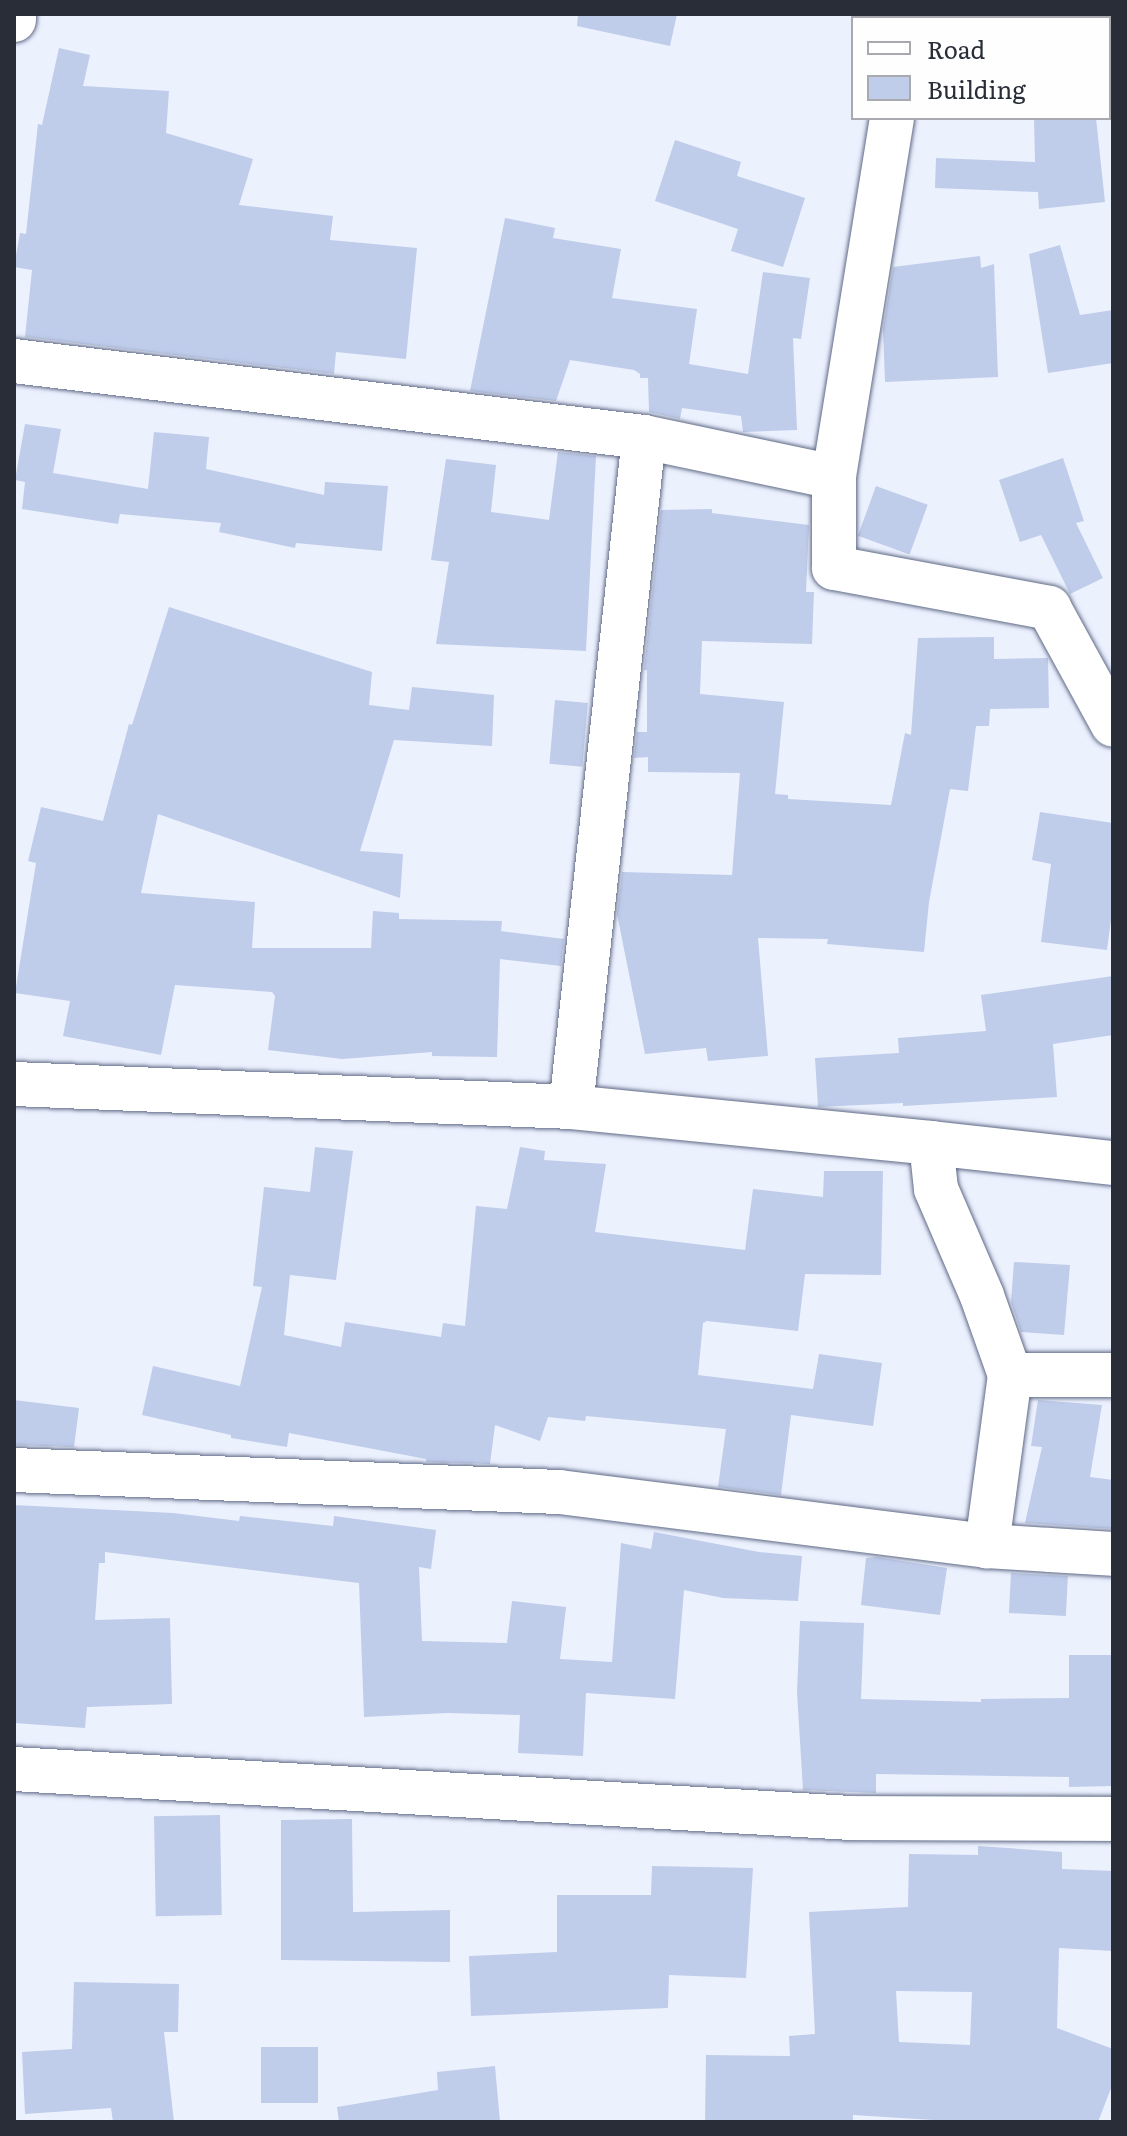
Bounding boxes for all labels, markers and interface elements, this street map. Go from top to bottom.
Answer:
legend [851,16,1111,120]
text: Road [927,31,985,66]
text: Building [927,71,1026,106]

